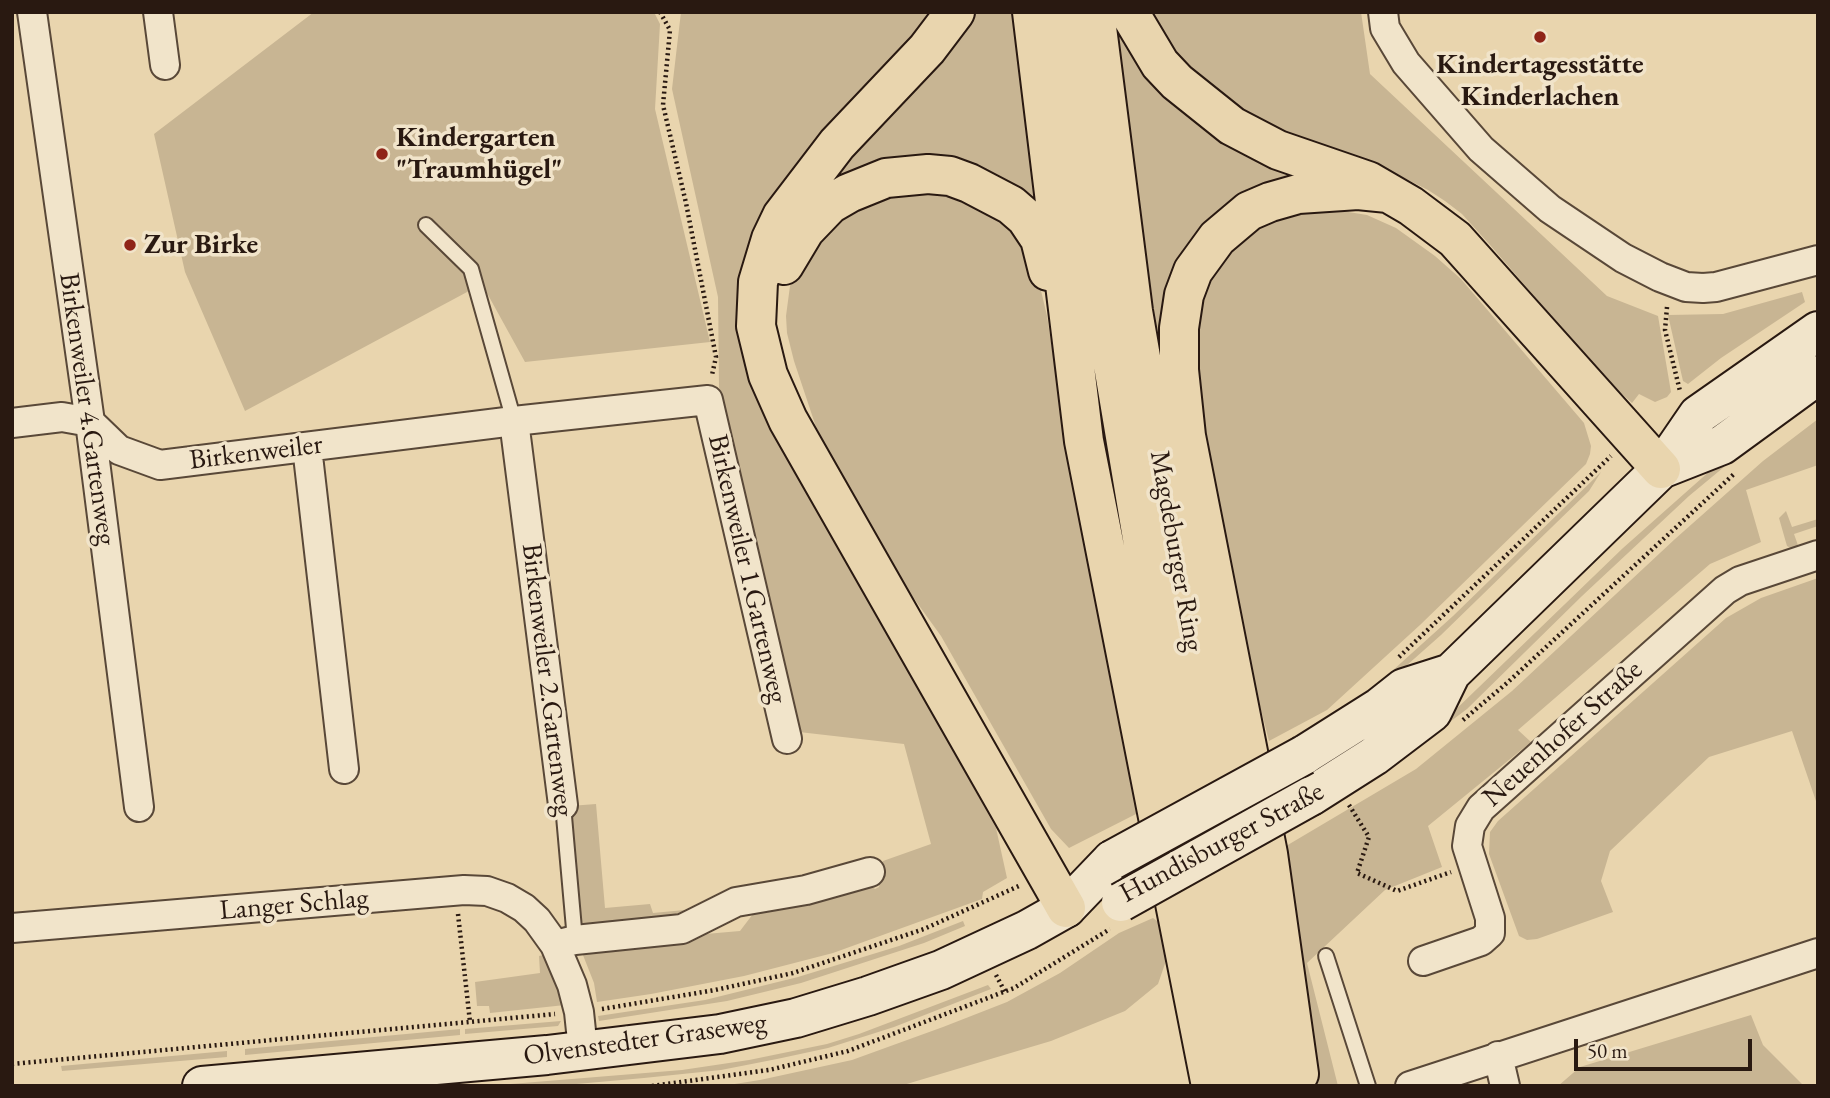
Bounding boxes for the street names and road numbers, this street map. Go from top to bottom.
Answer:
street label: Birkenweiler 4.Gartenweg [51,271,123,547]
street label: Birkenweiler [187,428,325,478]
street label: Birkenweiler 1.Gartenweg [700,431,794,707]
street label: Magdeburger Ring [1142,448,1210,654]
street label: Birkenweiler 2.Gartenweg [514,541,580,819]
street label: Neuenhofer Straße [1476,654,1650,814]
street label: Hundisburger Straße [1114,775,1330,911]
street label: Langer Schlag [218,882,370,928]
street label: Olvenstedter Graseweg [521,1006,769,1074]

